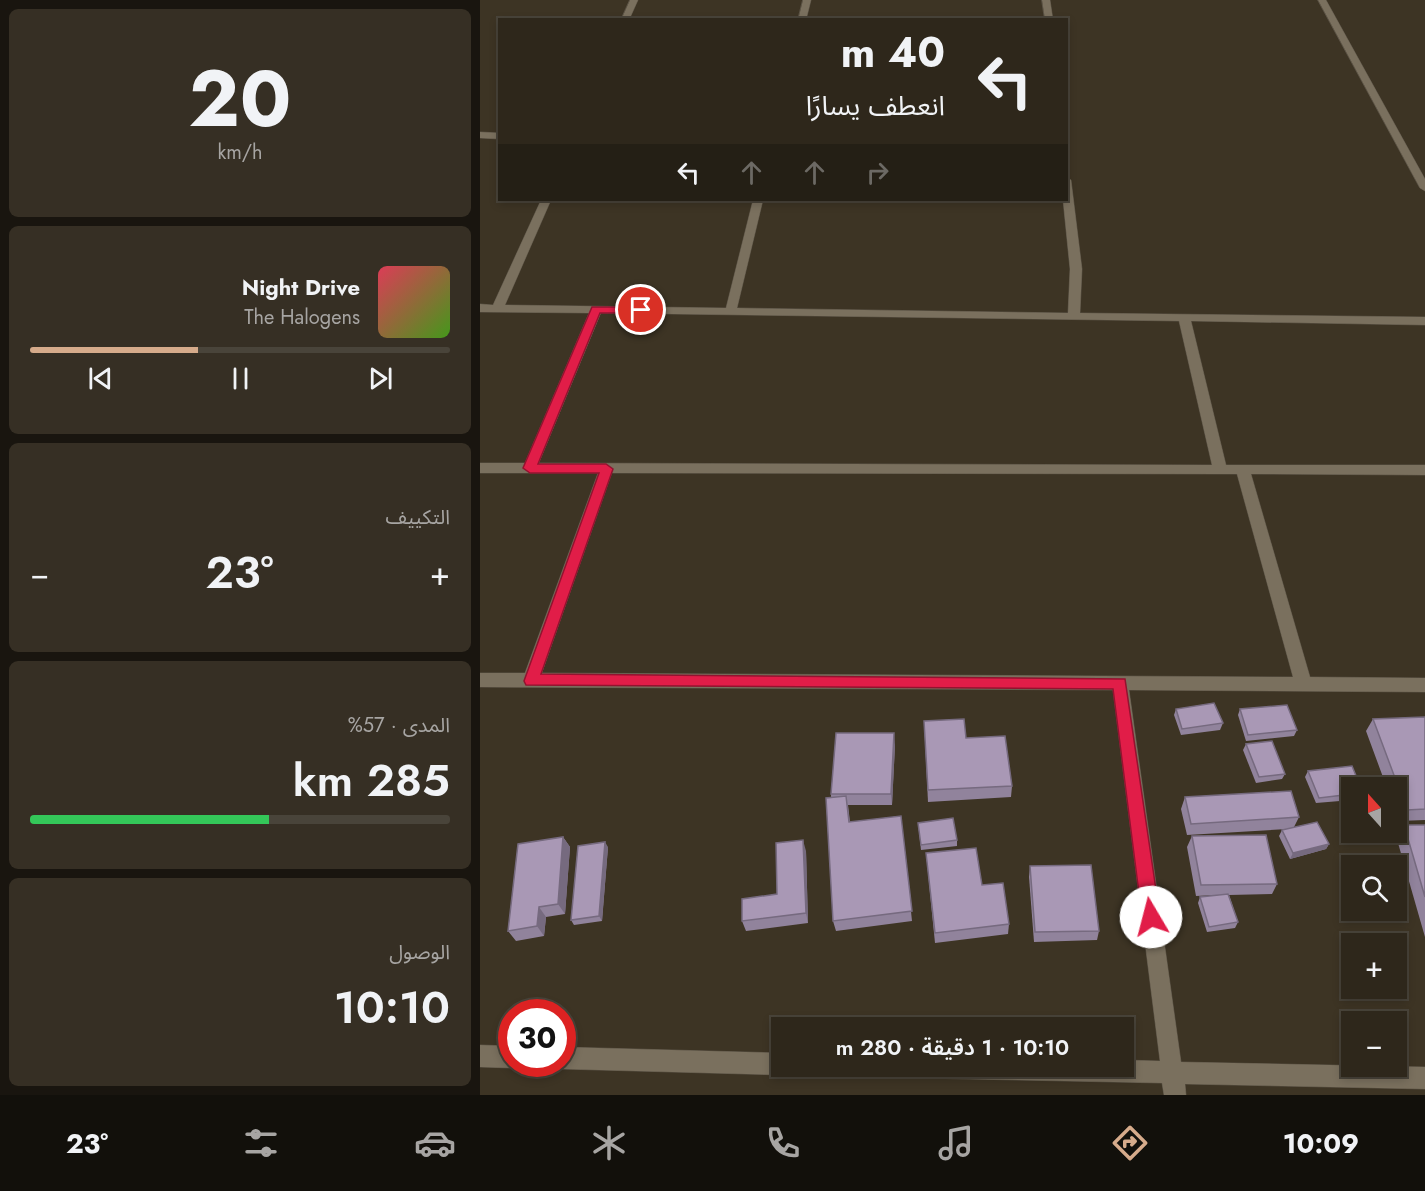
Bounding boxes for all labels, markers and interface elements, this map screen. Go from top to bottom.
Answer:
text: 40 m [841,22,945,83]
icon: left [966,42,1044,120]
text: 20 [189,43,291,155]
text: انعطف يسارًا [806,86,945,125]
text: km/h [217,138,263,167]
icon: left [672,156,705,189]
icon: ahead [735,156,768,189]
icon: ahead [798,156,831,189]
icon: right [861,156,894,189]
text: Night Drive [242,271,360,303]
pin [615,284,666,335]
icon: arrive [624,293,657,326]
text: The Halogens [244,303,360,332]
icon: previous [84,362,117,395]
icon: pause [224,362,257,395]
icon: next [364,362,397,395]
text: التكييف [386,503,450,532]
text: 23° [205,540,274,605]
text: − [30,550,49,597]
text: + [430,550,450,597]
text: المدى · 57% [348,711,450,740]
text: 285 km [293,748,450,813]
north arrow [1341,777,1407,843]
map controls [1341,777,1407,1077]
button: search [1341,855,1407,921]
position arrow [1119,885,1183,949]
button: + [1341,933,1407,999]
text: الوصول [389,938,450,967]
text: 10:10 [334,975,450,1040]
speed limit sign: 30 [498,999,576,1077]
button: − [1341,1011,1407,1077]
text: 10:10 · 1 دقيقة · 280 m [836,1031,1069,1063]
icon: filters [240,1122,282,1164]
icon: car [414,1122,456,1164]
icon: climate [588,1122,630,1164]
icon: phone [762,1122,804,1164]
icon: music [935,1122,977,1164]
icon: directions [1109,1122,1151,1164]
text: 23° [66,1124,108,1163]
text: 10:09 [1283,1124,1359,1163]

